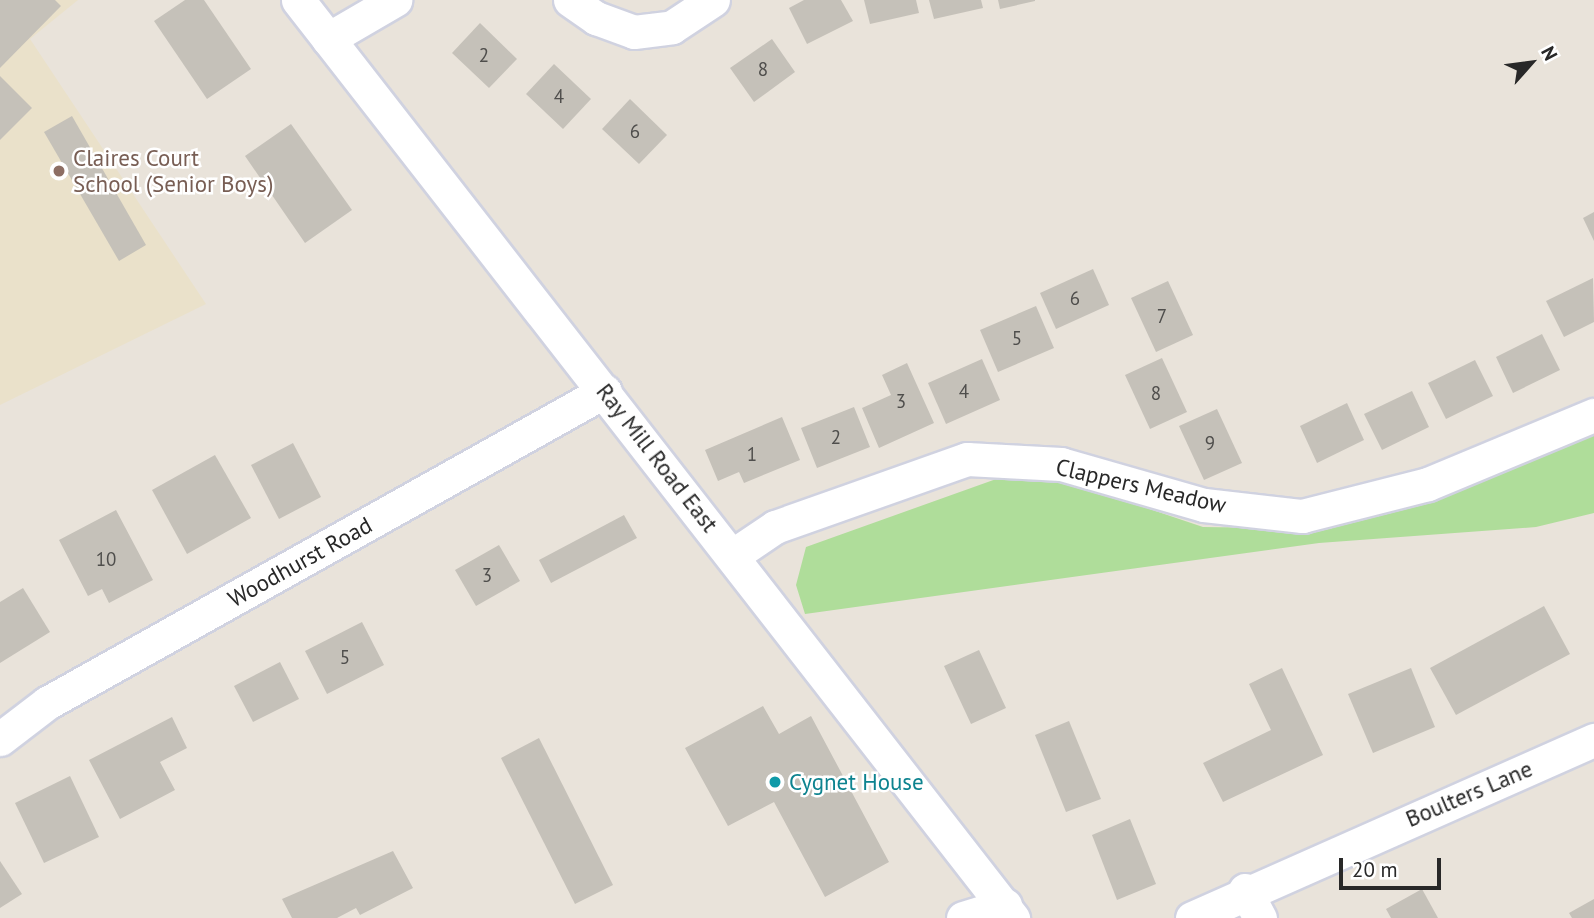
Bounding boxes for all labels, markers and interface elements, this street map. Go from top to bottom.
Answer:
north arrow [1496,28,1566,98]
text: N [1536,42,1563,64]
house number: 2 [479,45,489,67]
house number: 8 [758,59,768,81]
house number: 4 [554,86,564,108]
house number: 6 [630,121,640,143]
place label: Claires Court School (Senior Boys) [73,144,273,198]
marker: Claires Court School (Senior Boys) [51,163,67,179]
house number: 6 [1070,288,1080,310]
house number: 7 [1157,306,1167,328]
house number: 5 [1012,328,1022,350]
street label: Ray Mill Road East [590,378,724,538]
house number: 4 [959,381,969,403]
house number: 8 [1151,383,1161,405]
house number: 3 [896,391,906,413]
house number: 2 [831,427,841,449]
house number: 9 [1205,433,1215,455]
house number: 1 [747,444,757,466]
street label: Clappers Meadow [1053,453,1229,519]
street label: Woodhurst Road [223,511,377,613]
house number: 10 [96,549,116,571]
house number: 3 [482,565,492,587]
house number: 5 [340,647,350,669]
street label: Boulters Lane [1402,755,1536,833]
place label: Cygnet House [789,768,924,796]
marker: Cygnet House [767,774,783,790]
scale bar [1342,844,1444,888]
text: 20 m [1352,856,1398,883]

